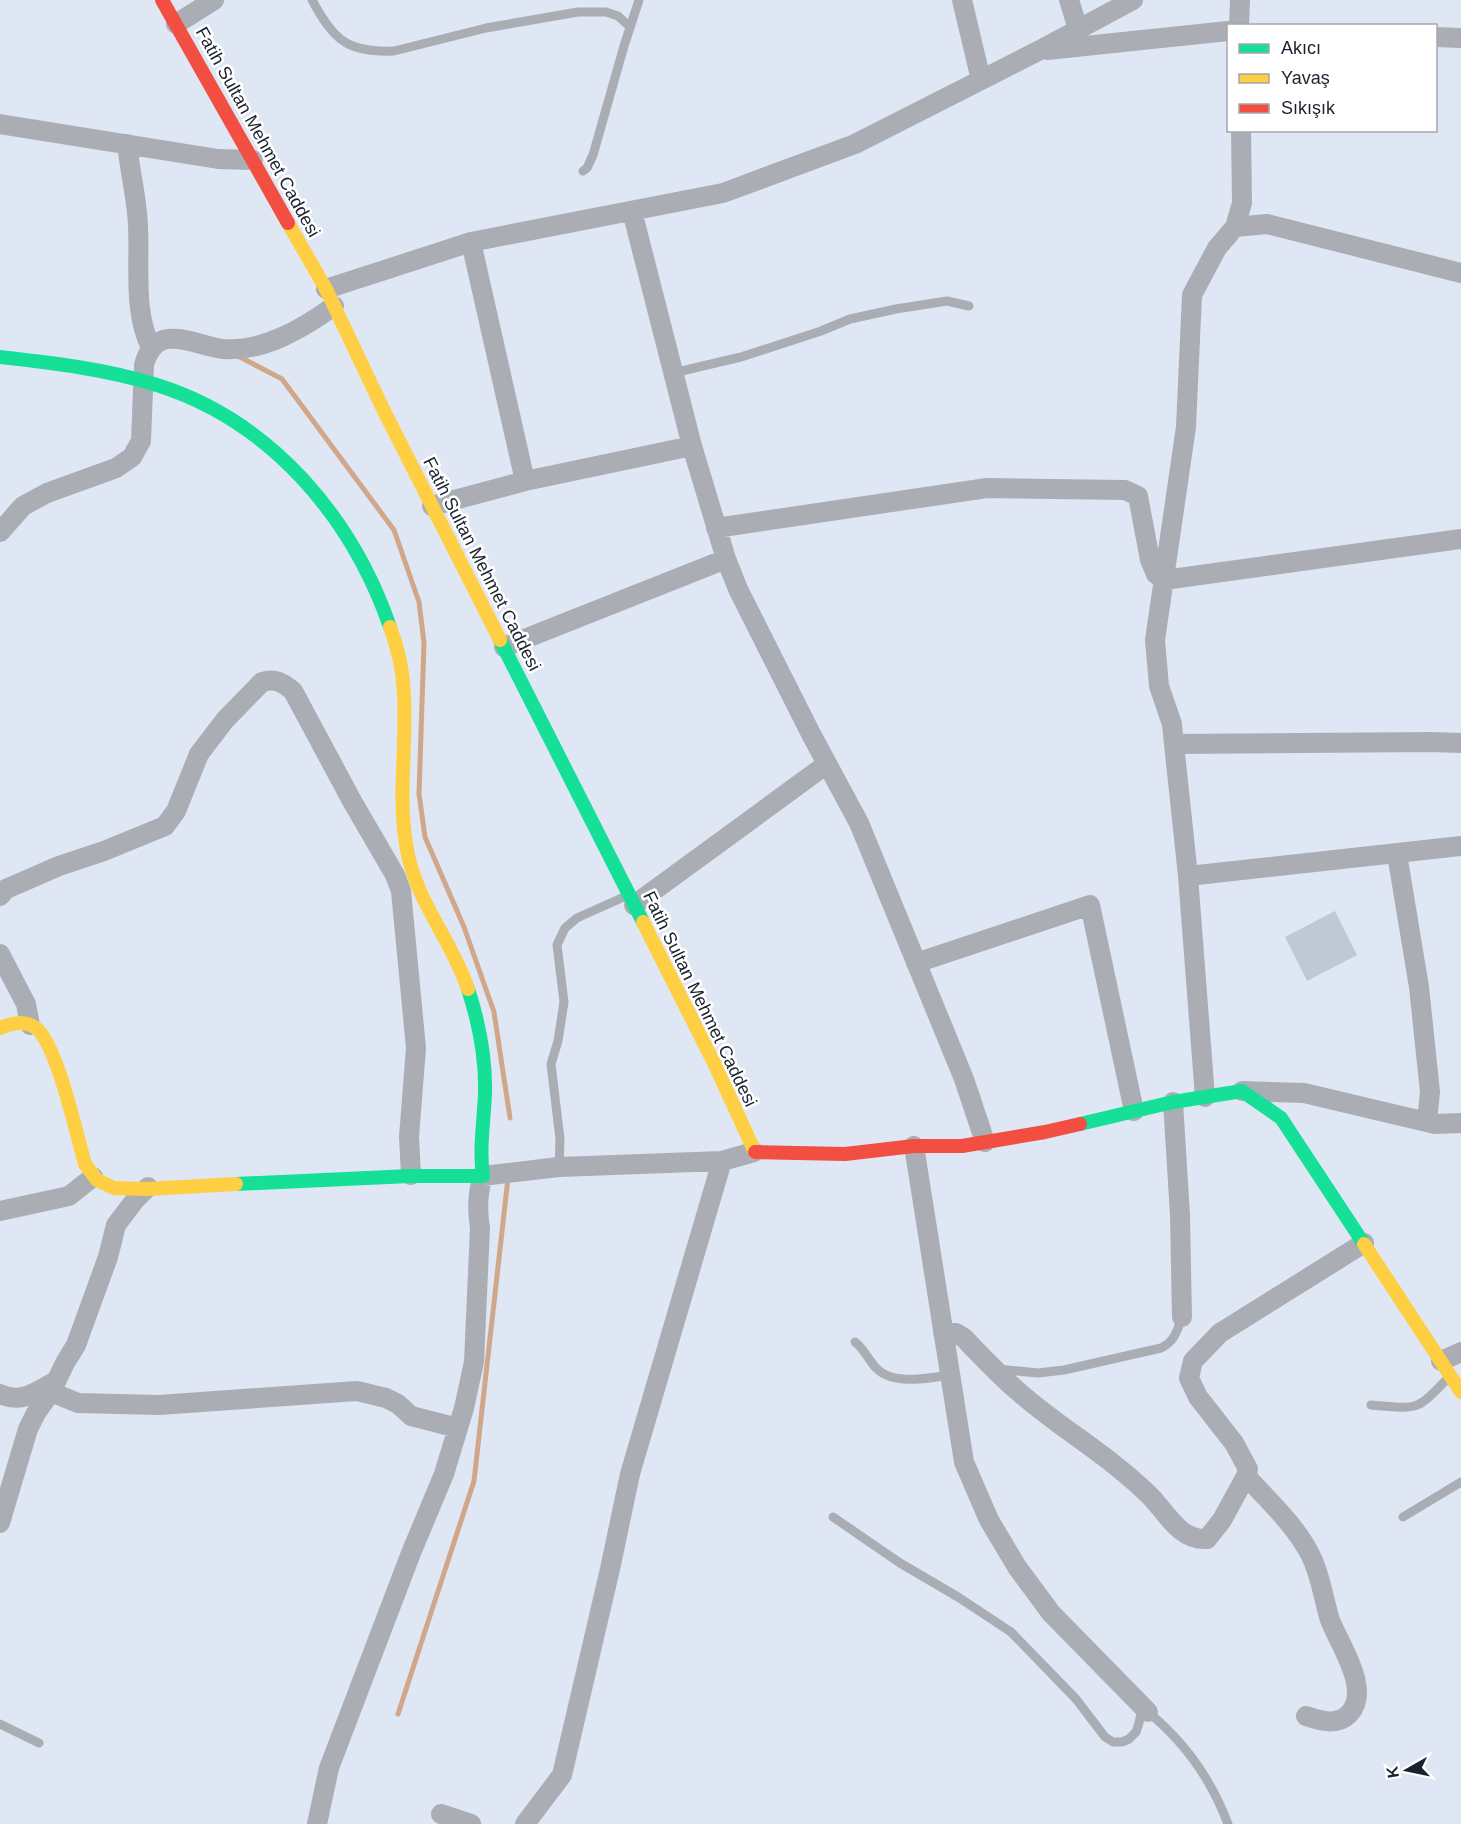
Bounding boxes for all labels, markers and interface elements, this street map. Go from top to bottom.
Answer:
street label: Fatih Sultan Mehmet Caddesi [192,23,324,241]
legend [1227,24,1437,132]
text: Akıcı [1281,38,1321,58]
text: Yavaş [1281,68,1330,88]
text: Sıkışık [1281,98,1336,118]
street label: Fatih Sultan Mehmet Caddesi [419,454,545,674]
street label: Fatih Sultan Mehmet Caddesi [639,888,761,1110]
north arrow [1377,1740,1437,1800]
text: K [1383,1765,1402,1779]

